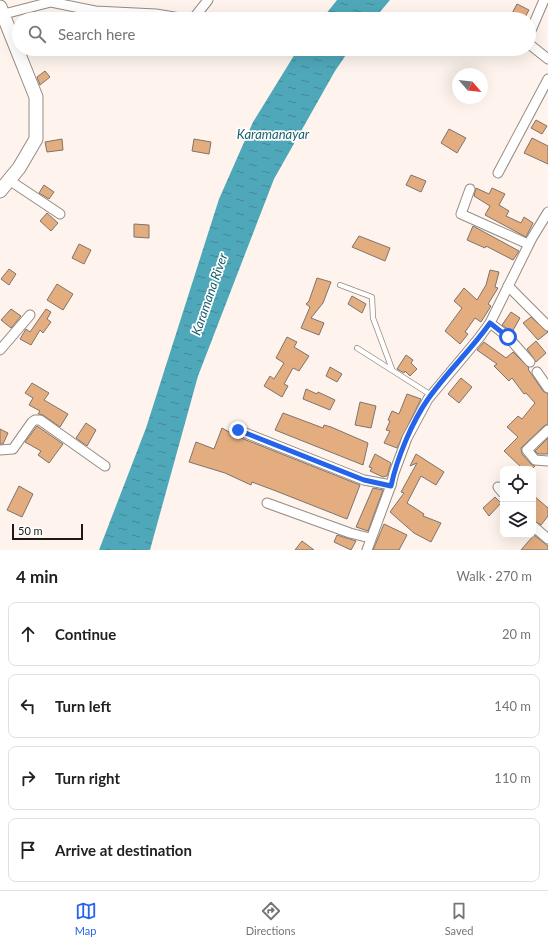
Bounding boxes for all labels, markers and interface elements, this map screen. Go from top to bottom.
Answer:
search box [12,12,536,56]
icon: search [26,23,48,45]
text: Search here [58,25,135,43]
north arrow [452,68,488,104]
water label: Karamanayar [237,126,310,142]
water label: Karamana River [187,250,231,337]
route start [499,328,517,346]
route end [229,421,247,439]
map controls [500,466,536,538]
button: locate [500,466,536,502]
button: layers [500,502,536,538]
scale bar [12,522,83,541]
text: 50 m [18,524,43,537]
text: 4 min [16,566,58,587]
text: Walk · 270 m [456,568,532,584]
icon: ahead [17,623,39,645]
text: Continue [55,625,116,643]
text: 20 m [502,626,531,642]
icon: left [17,695,39,717]
text: Turn left [55,697,111,715]
text: 140 m [494,698,531,714]
icon: right [17,767,39,789]
text: Turn right [55,769,120,787]
text: 110 m [494,770,531,786]
icon: arrive [17,839,39,861]
text: Arrive at destination [55,841,192,859]
tab: Map [75,900,97,937]
tab: Directions [246,900,295,937]
tab: Saved [445,900,473,937]

